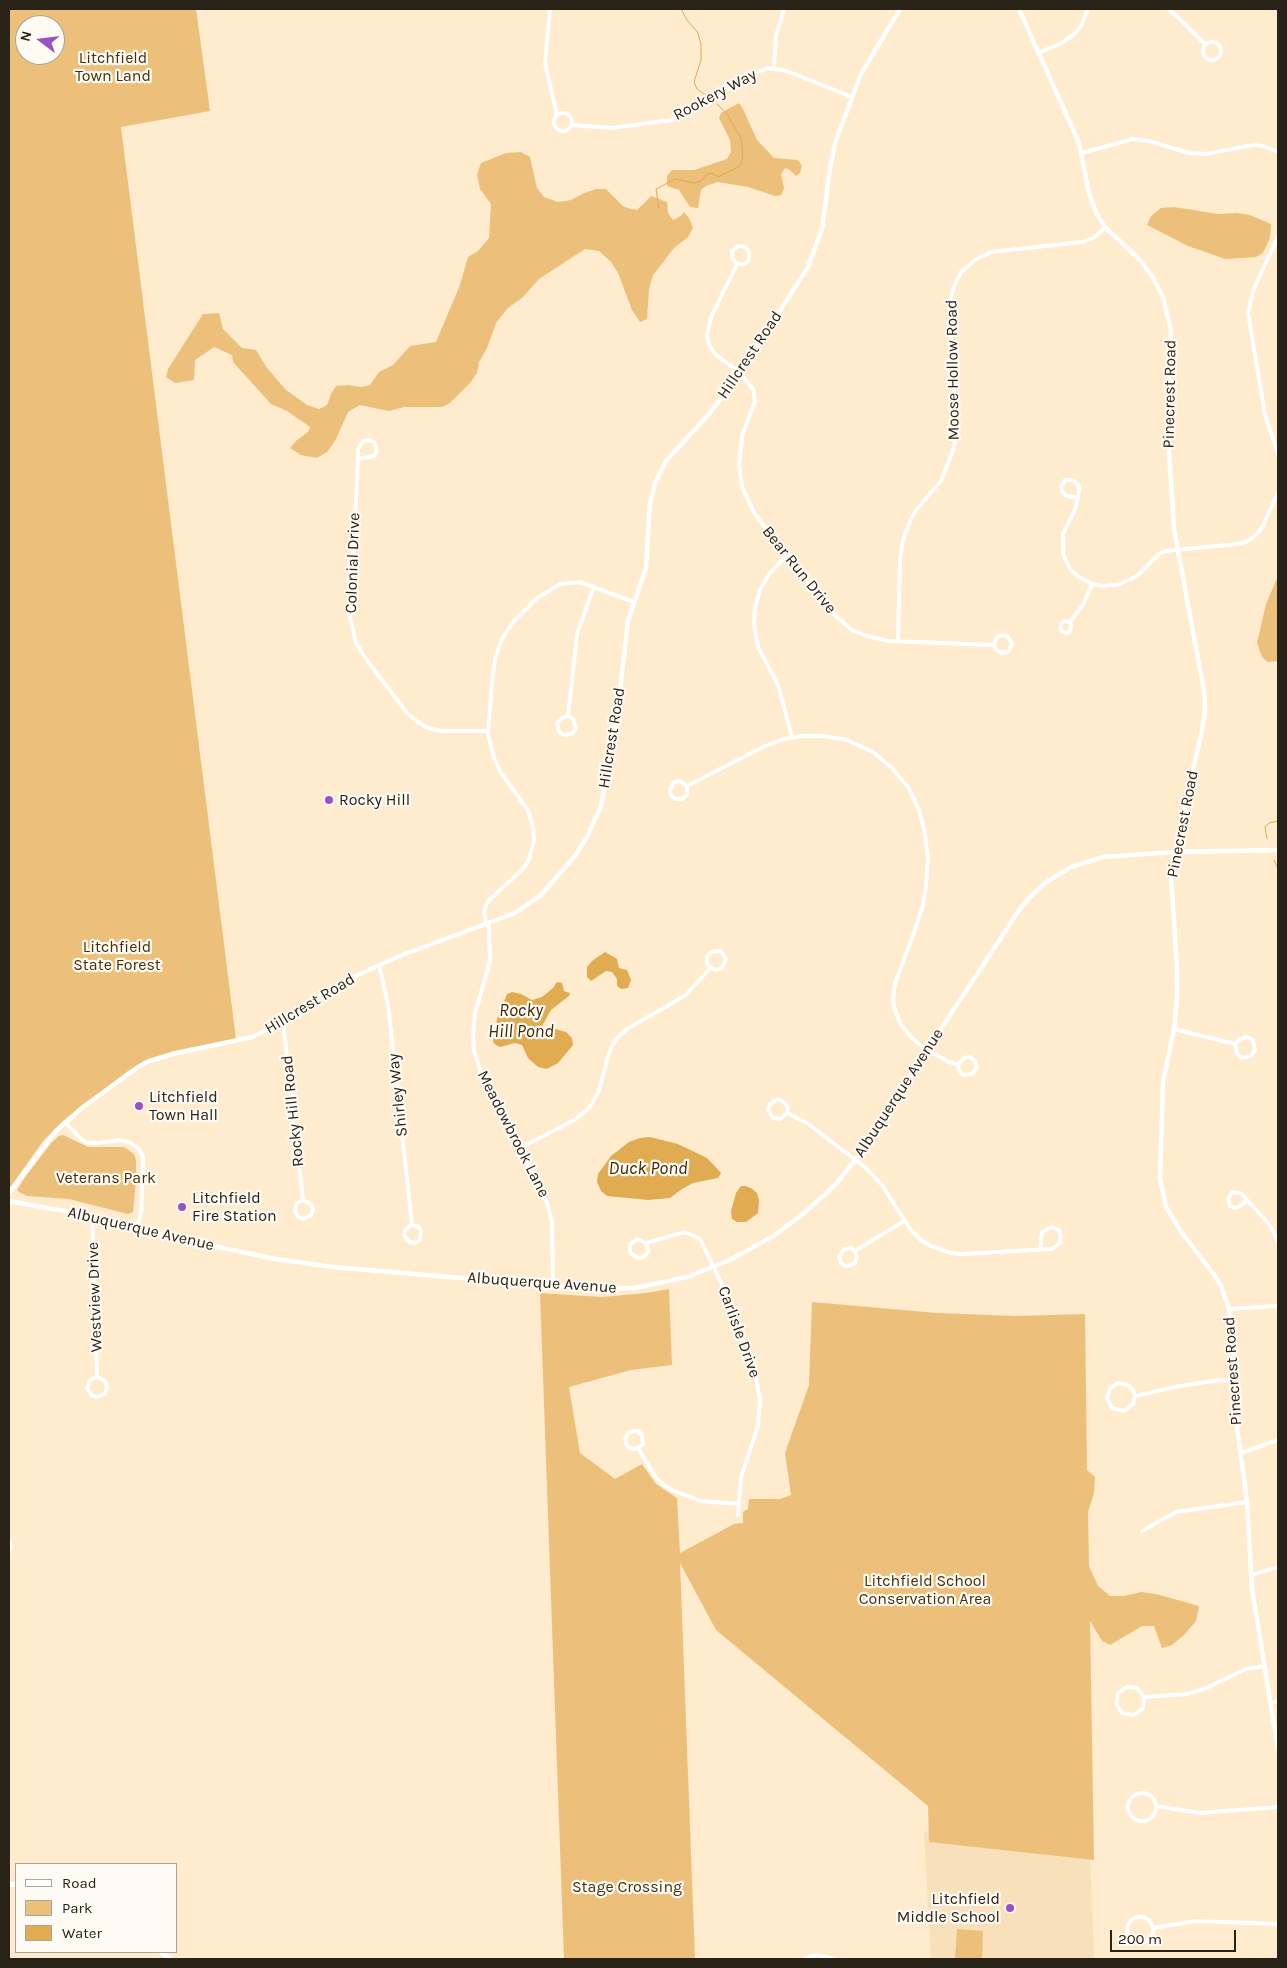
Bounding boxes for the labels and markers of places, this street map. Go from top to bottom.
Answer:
place label: Rocky Hill [339,790,410,810]
marker: Rocky Hill [323,794,335,806]
place label: Litchfield Town Hall [149,1087,218,1125]
marker: Litchfield Town Hall [133,1100,145,1112]
place label: Litchfield Fire Station [192,1188,277,1226]
marker: Litchfield Fire Station [176,1201,188,1213]
place label: Litchfield Middle School [897,1889,1000,1927]
marker: Litchfield Middle School [1004,1902,1016,1914]

